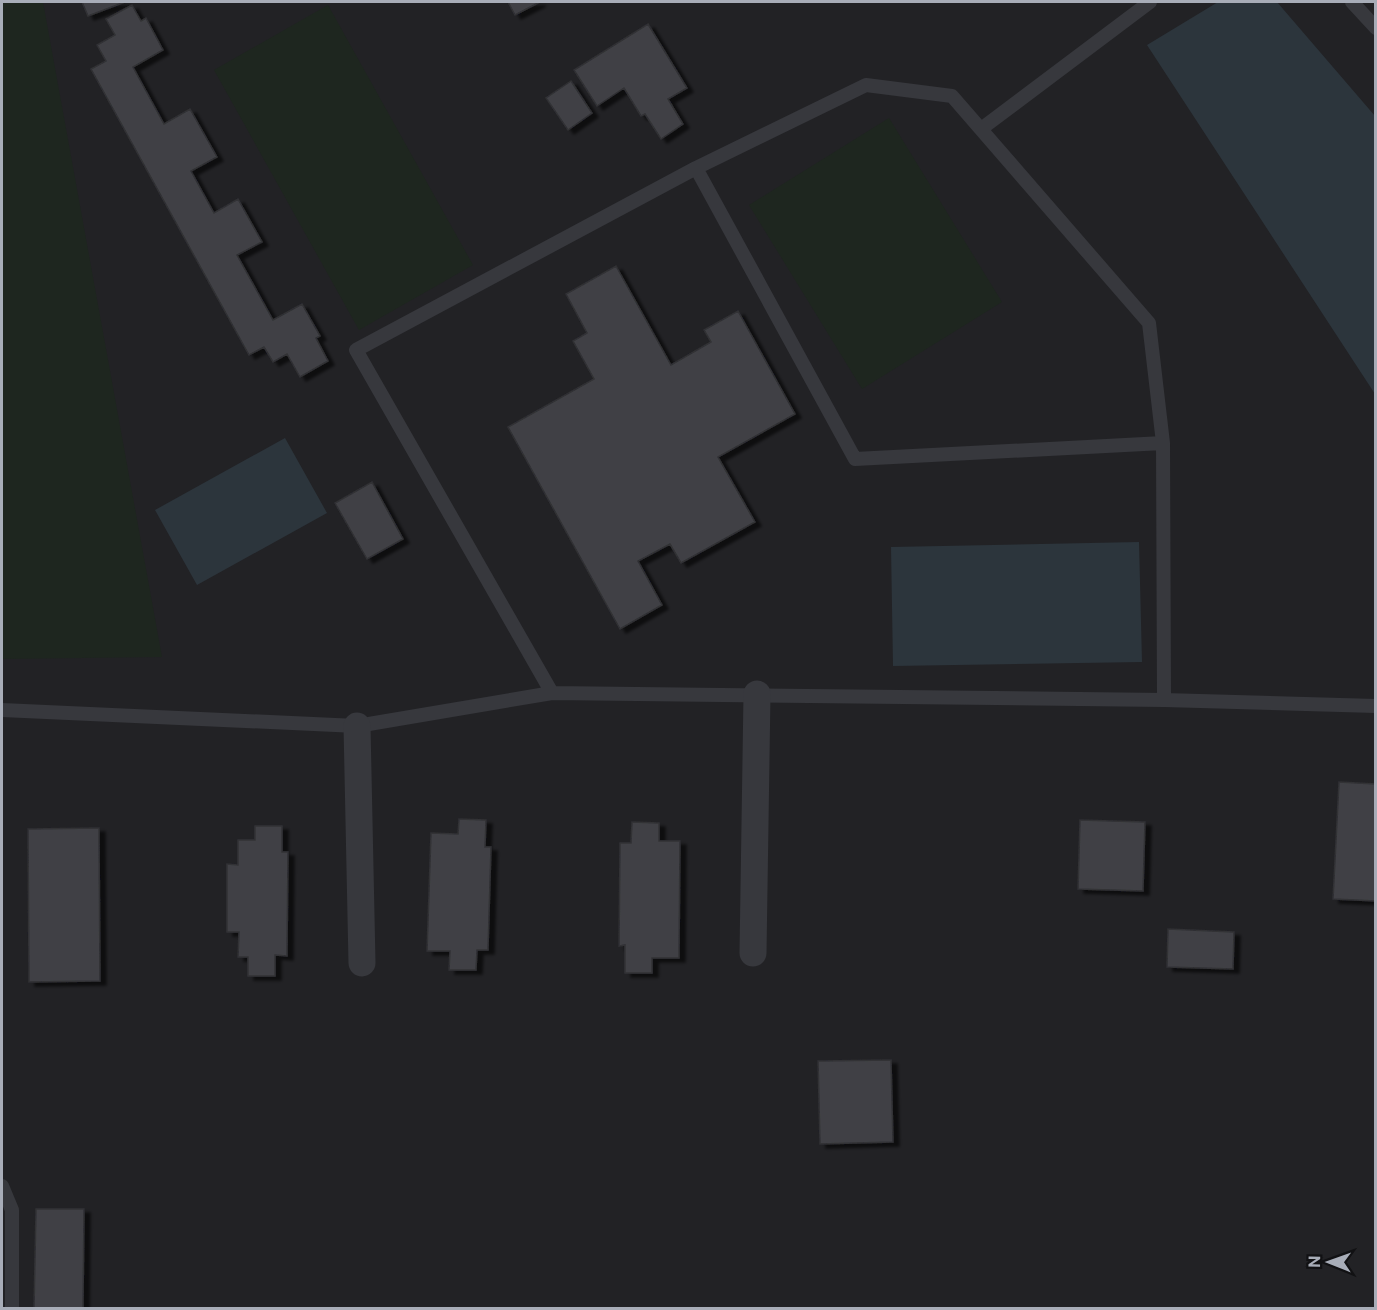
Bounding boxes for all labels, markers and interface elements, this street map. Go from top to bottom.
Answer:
north arrow [1299,1232,1359,1292]
text: N [1305,1255,1324,1268]

